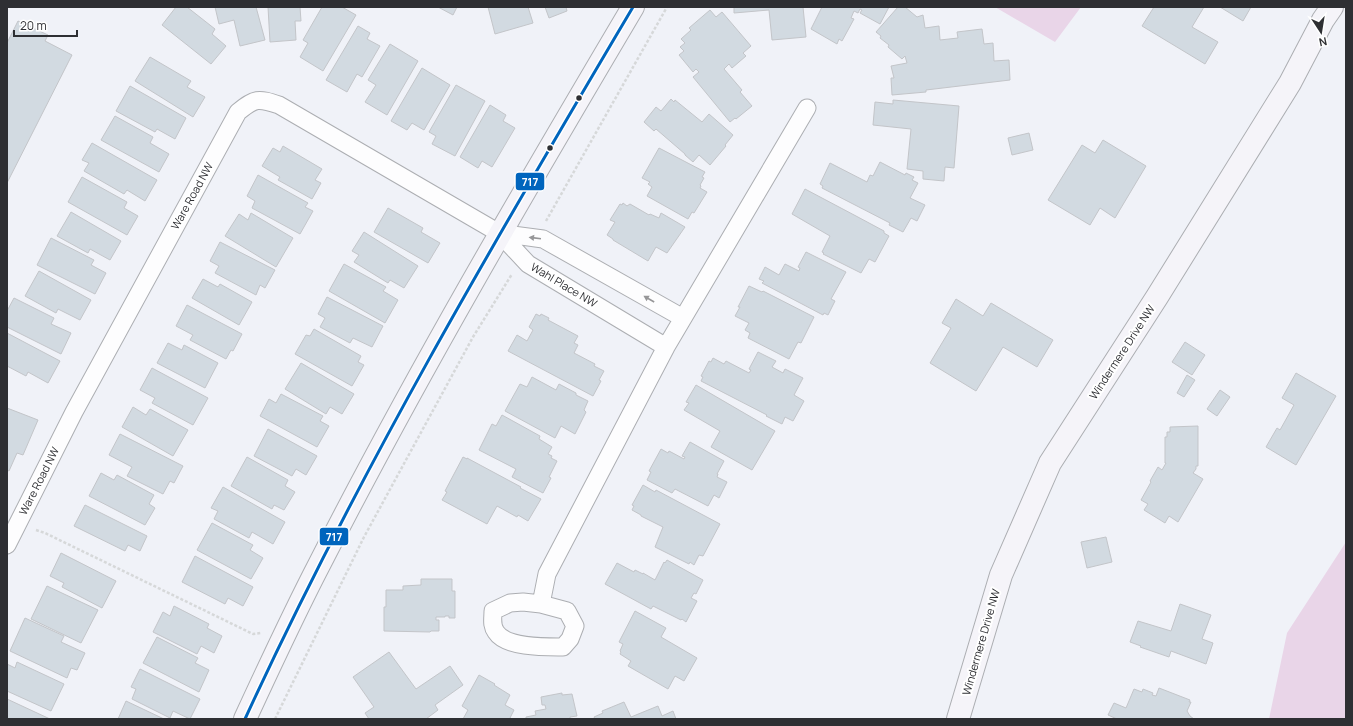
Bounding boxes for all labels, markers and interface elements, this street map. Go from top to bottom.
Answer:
scale bar [14,12,77,38]
north arrow [1301,12,1341,52]
text: 20 m [20,17,47,34]
text: N [1318,34,1329,50]
unlabelled marker [574,93,584,103]
unlabelled marker [545,143,555,153]
street label: Ware Road NW [167,159,217,232]
line badge: 717 [515,172,545,191]
text: 717 [522,174,538,189]
one-way arrow [529,235,541,241]
street label: Wahl Place NW [528,259,601,311]
one-way arrow [643,296,655,302]
street label: Windermere Drive NW [1085,301,1158,402]
street label: Ware Road NW [15,444,62,517]
line badge: 717 [319,527,349,546]
text: 717 [326,529,342,544]
street label: Windermere Drive NW [958,586,1003,697]

